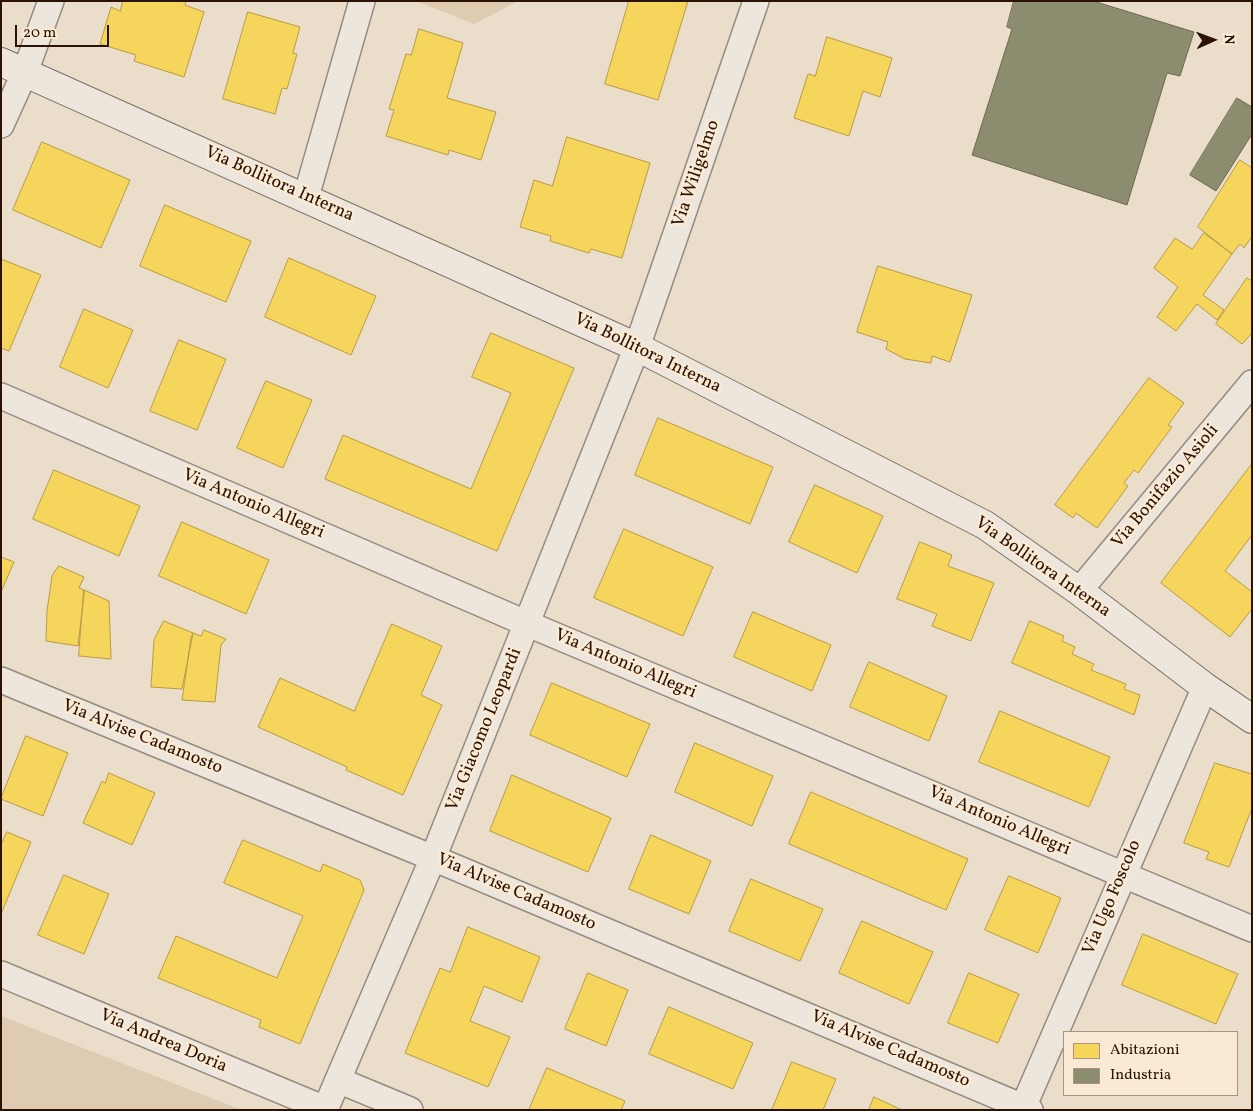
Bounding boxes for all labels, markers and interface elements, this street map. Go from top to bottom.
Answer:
scale bar [18,15,111,47]
north arrow [1188,15,1238,65]
text: 20 m [23,23,56,44]
text: N [1219,34,1238,45]
street label: Via Wiligelmo [669,118,725,230]
street label: Via Bollitora Interna [201,142,357,228]
street label: Via Bollitora Interna [570,309,724,399]
street label: Via Bonifazio Asioli [1108,421,1224,553]
street label: Via Antonio Allegri [179,465,327,545]
street label: Via Bollitora Interna [970,513,1114,623]
street label: Via Antonio Allegri [551,625,699,705]
street label: Via Giacomo Leopardi [442,645,528,815]
street label: Via Alvise Cadamosto [59,696,225,780]
street label: Via Antonio Allegri [925,782,1073,862]
street label: Via Ugo Foscolo [1079,837,1147,959]
street label: Via Alvise Cadamosto [433,850,599,936]
street label: Via Andrea Doria [96,1005,230,1079]
street label: Via Alvise Cadamosto [807,1007,973,1093]
legend [1063,1031,1238,1096]
text: Abitazioni [1110,1040,1180,1061]
text: Industria [1110,1065,1171,1086]

